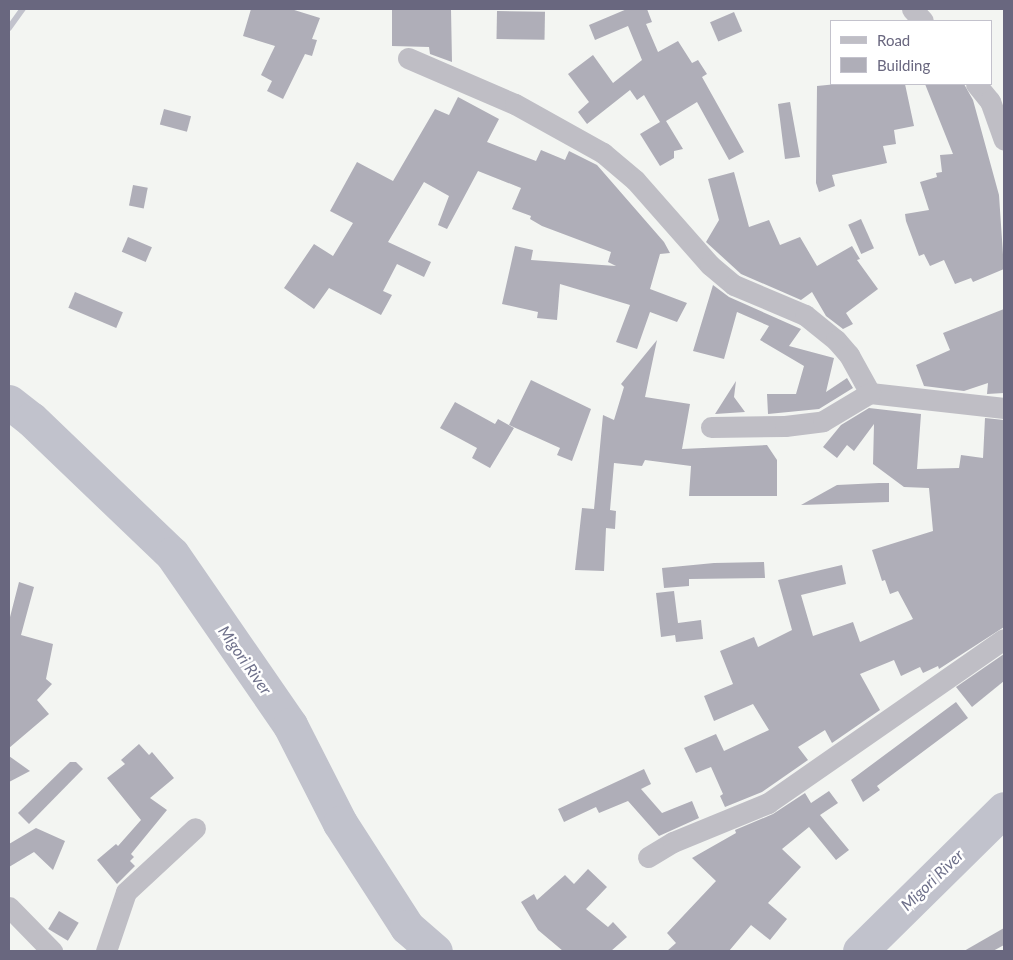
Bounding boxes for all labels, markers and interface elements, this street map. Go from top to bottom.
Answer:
legend [830,20,993,85]
text: Road [877,31,910,49]
text: Building [877,56,930,74]
water label: Migori River [214,622,276,698]
water label: Migori River [897,845,967,915]

